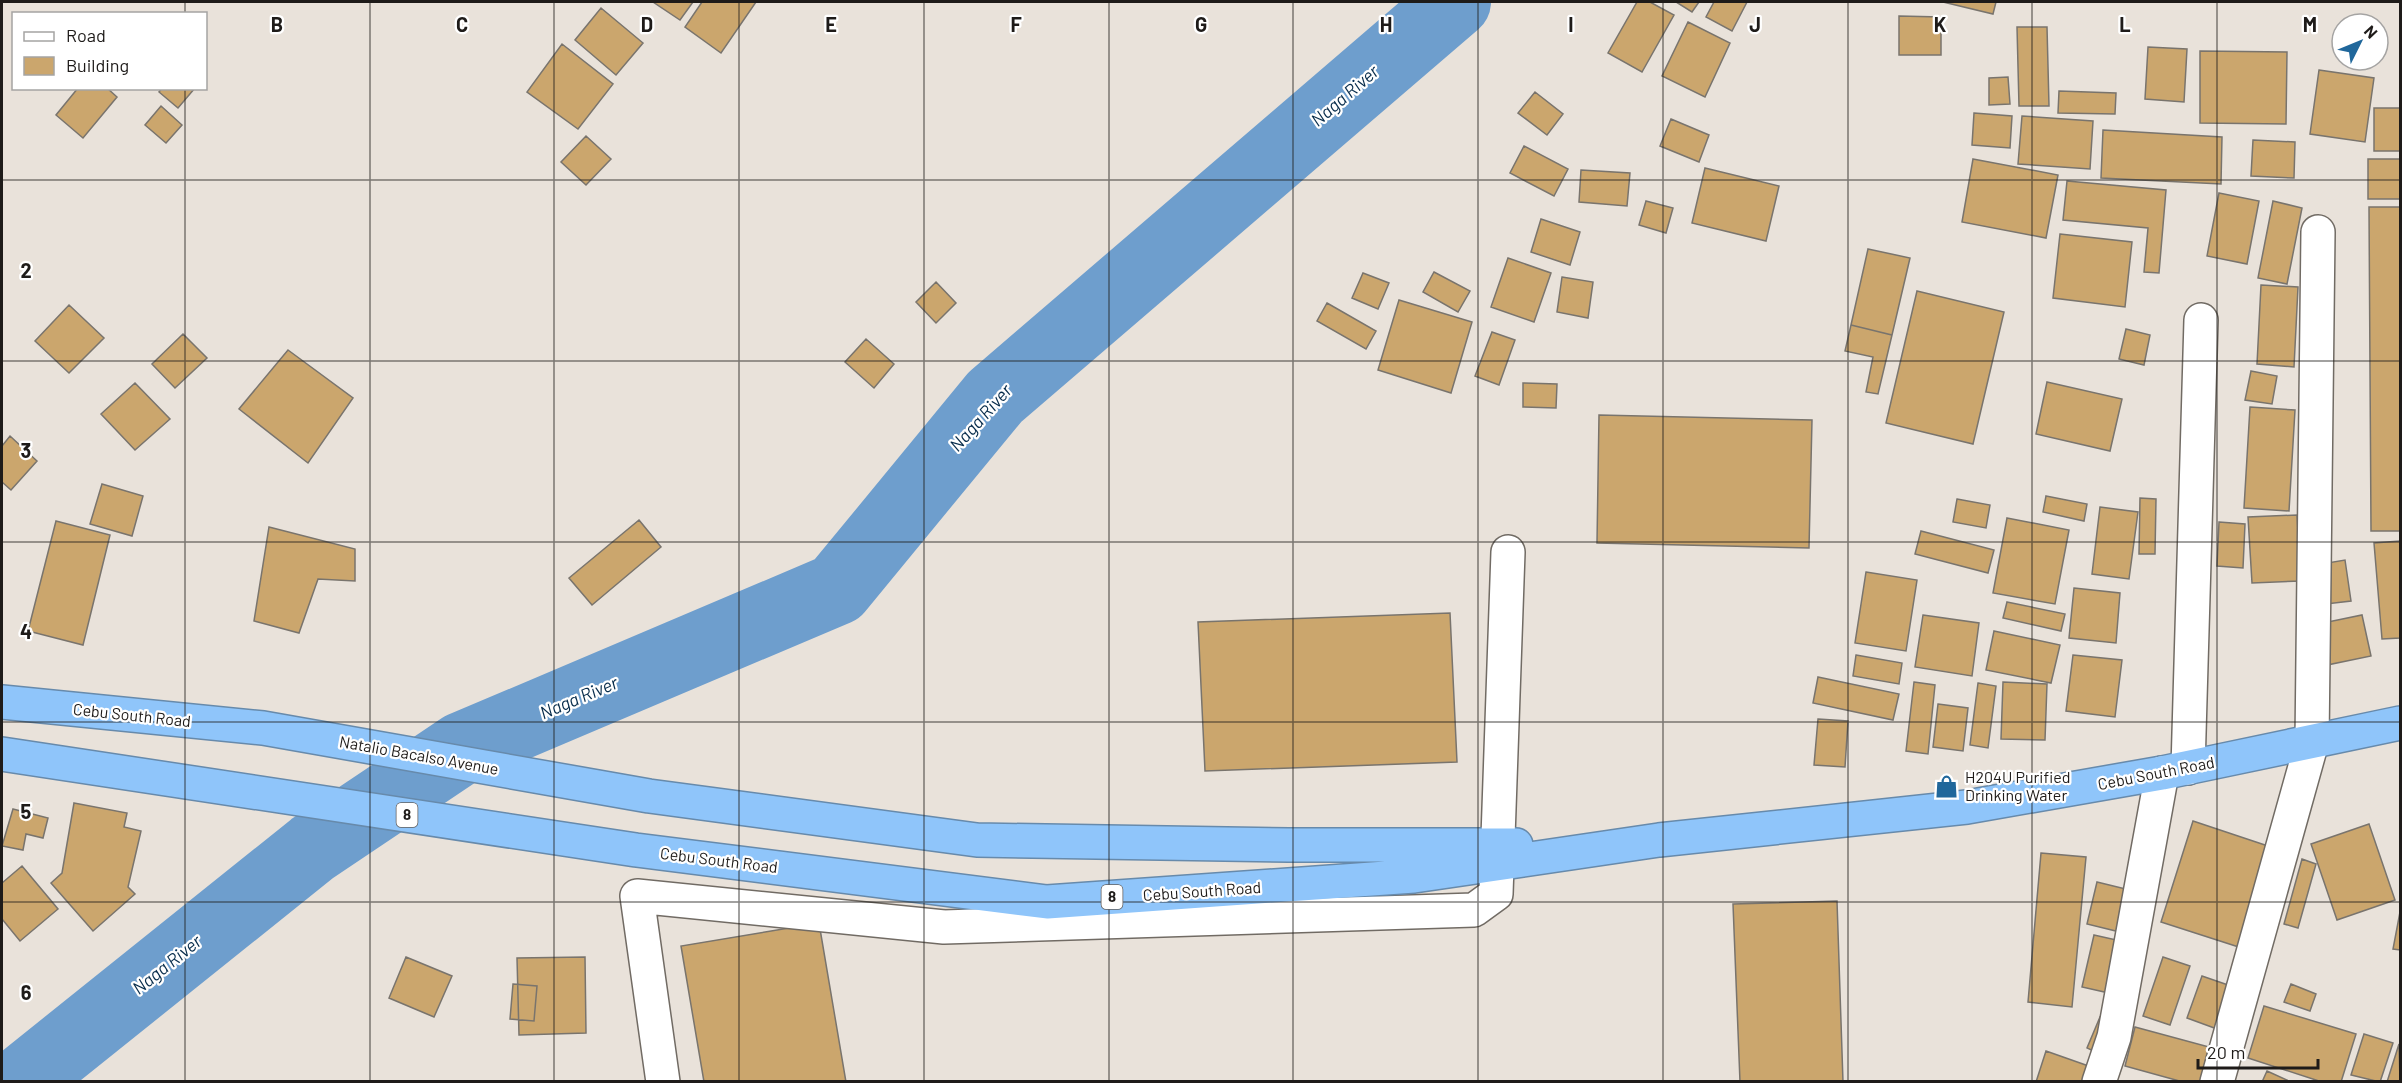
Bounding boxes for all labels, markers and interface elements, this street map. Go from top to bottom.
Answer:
legend [12,12,207,90]
text: B [271,12,283,36]
text: C [456,12,468,36]
text: D [641,12,653,36]
text: E [825,12,837,36]
text: F [1010,12,1022,36]
text: G [1195,12,1207,36]
text: H [1380,12,1392,36]
text: I [1568,12,1574,36]
text: J [1749,12,1761,36]
text: K [1934,12,1947,36]
text: L [2119,12,2131,36]
text: M [2303,12,2317,36]
north arrow [2330,12,2390,72]
text: N [2361,21,2382,42]
text: Road [66,24,106,46]
text: Building [66,54,129,76]
water label: Naga River [1306,59,1383,131]
text: 2 [20,258,32,282]
water label: Naga River [944,379,1016,455]
text: 3 [21,438,31,462]
text: 4 [20,619,32,643]
water label: Naga River [536,671,621,723]
street label: Cebu South Road [72,699,192,730]
street label: Natalio Bacalso Avenue [338,731,500,778]
street label: Cebu South Road [2096,752,2216,793]
place label: H204U Purified Drinking Water [1965,767,2070,804]
shop icon: H204U Purified Drinking Water [1934,773,1960,799]
text: 5 [21,799,32,823]
road number: 8 [396,803,418,827]
street label: Cebu South Road [659,843,779,876]
street label: Cebu South Road [1142,877,1262,904]
road number: 8 [1102,885,1122,909]
water label: Naga River [127,929,206,999]
text: 6 [21,980,32,1004]
scale bar [2198,1032,2318,1070]
text: 20 m [2207,1041,2245,1063]

